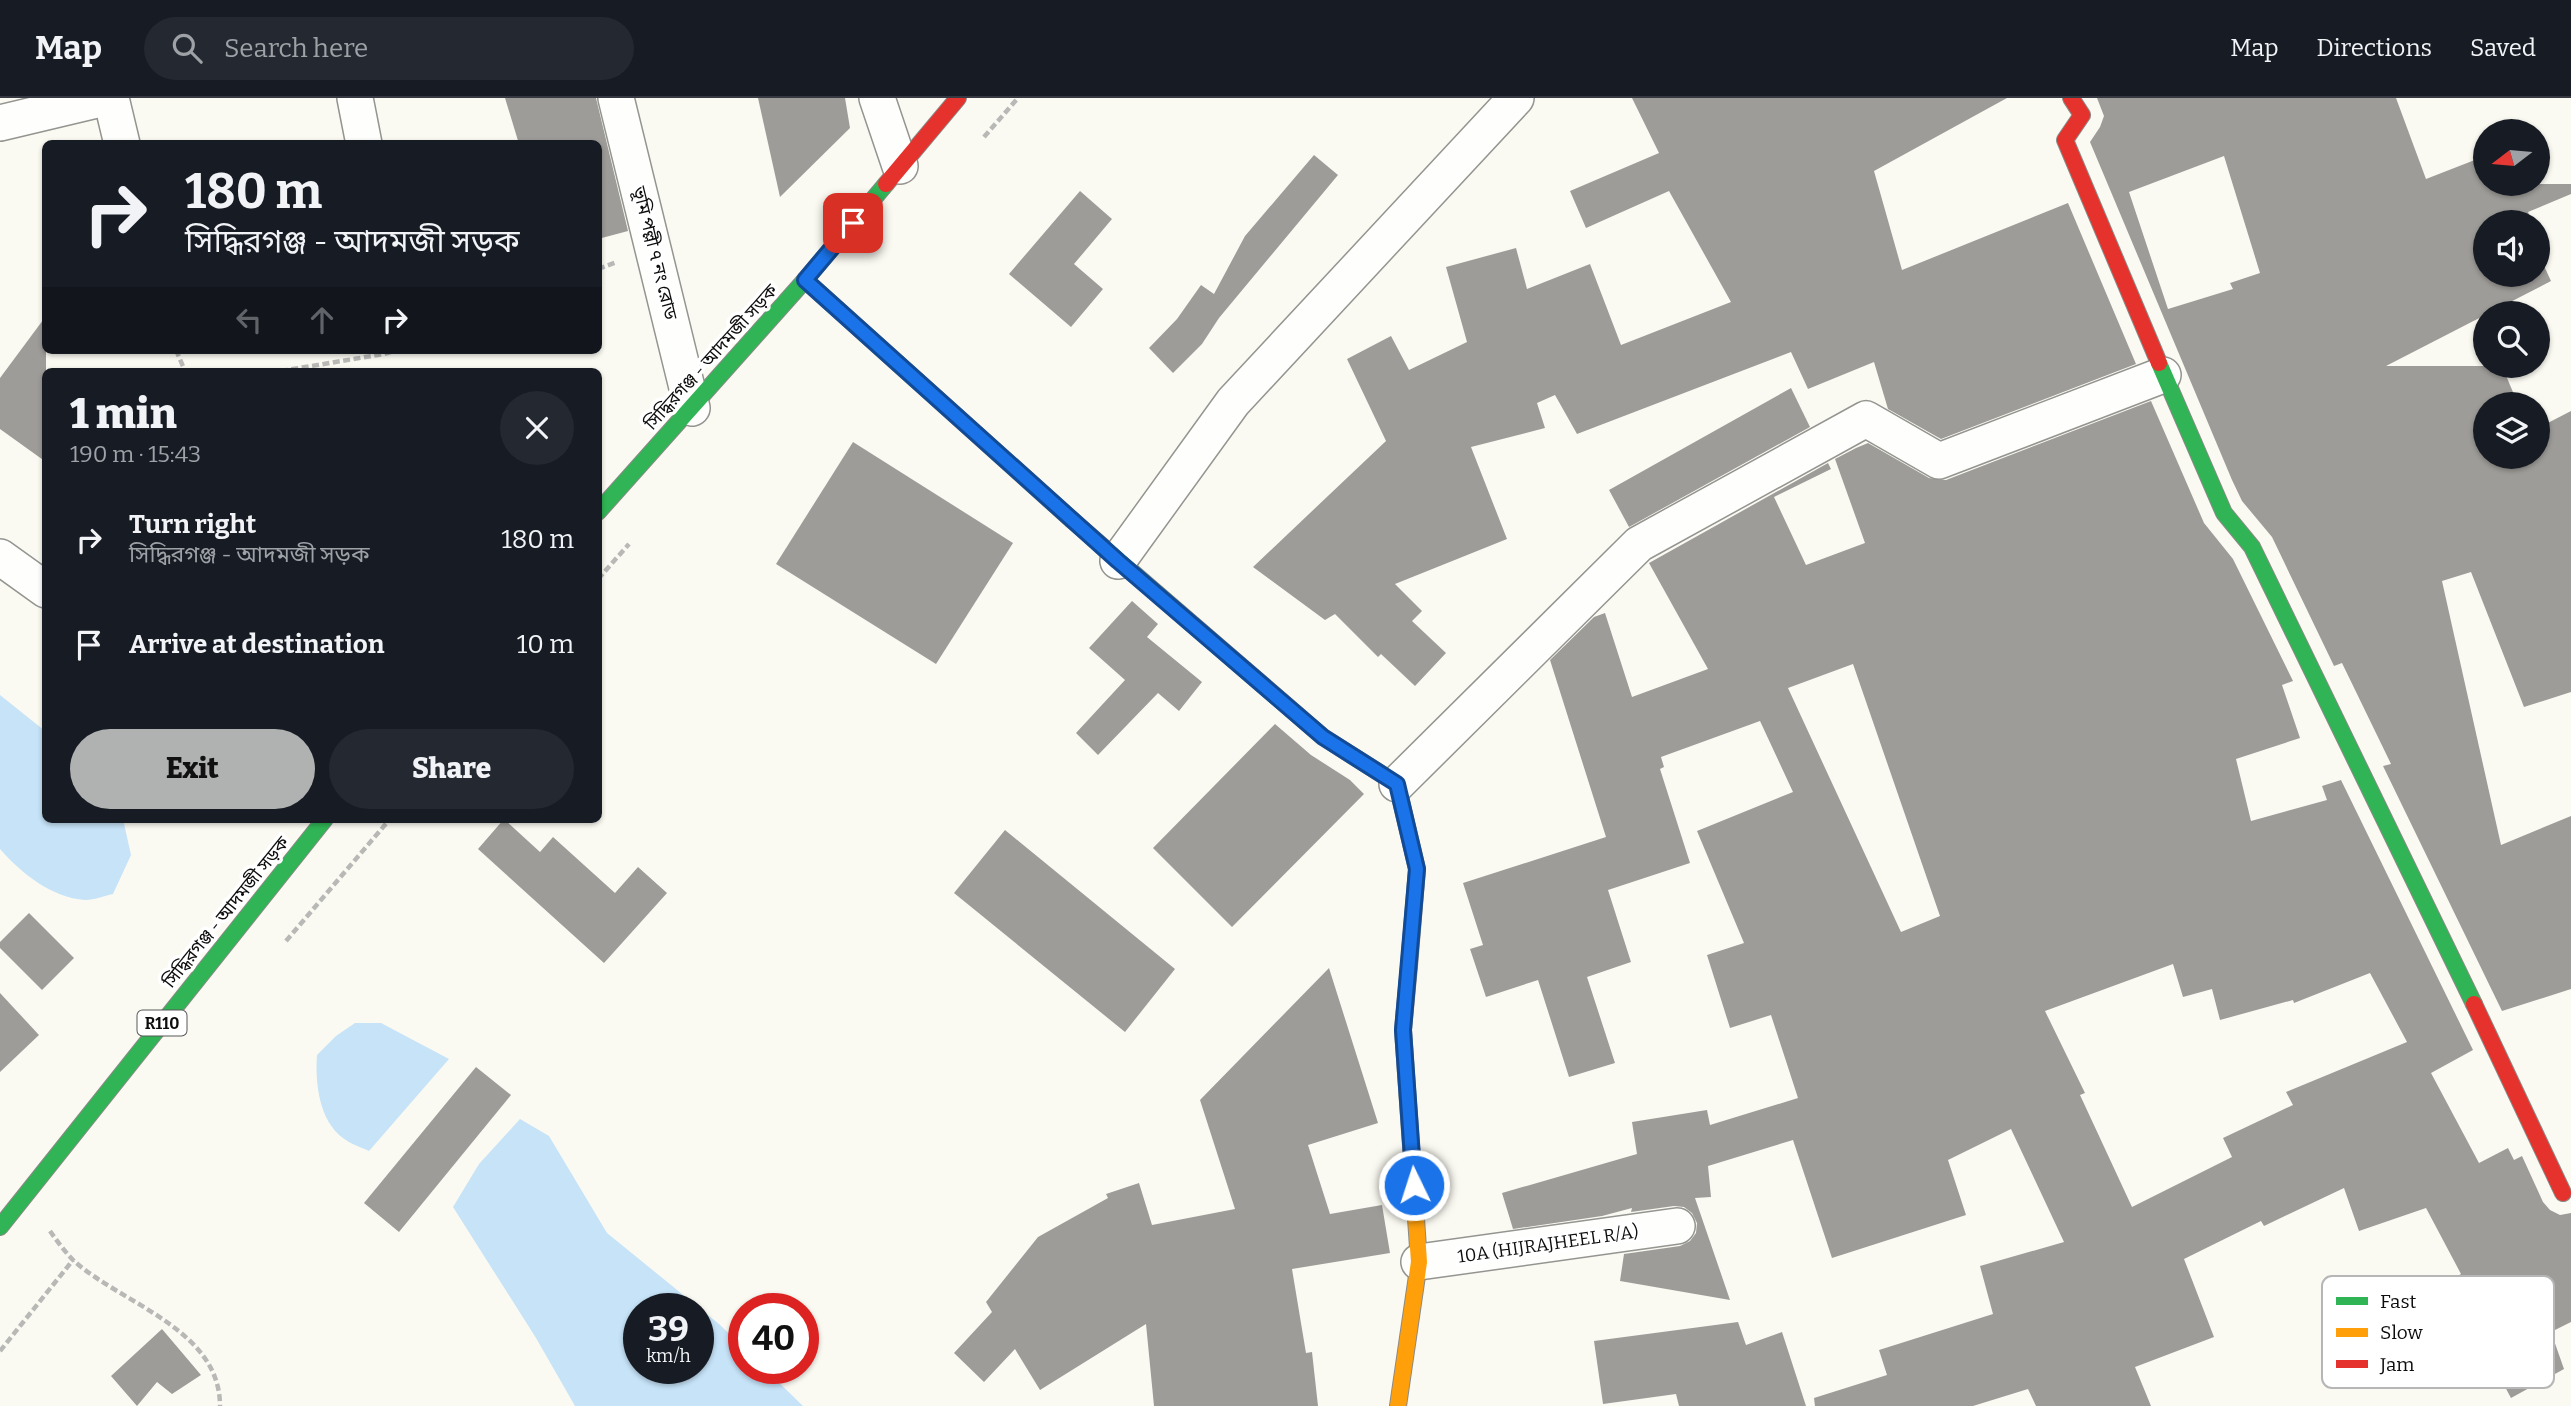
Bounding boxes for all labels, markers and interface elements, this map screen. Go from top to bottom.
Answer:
search box [144,17,634,80]
text: Map [35,28,102,68]
icon: search [168,29,206,67]
text: Search here [224,33,368,64]
text: Map [2230,34,2279,62]
text: Directions [2317,34,2432,62]
text: Saved [2470,34,2536,62]
north arrow [2473,119,2550,196]
map controls [2473,119,2550,469]
text: 180 m [185,162,322,221]
icon: right [70,168,161,259]
street label: ভূমি পল্লী ৭ নং রোড [627,183,682,322]
pin [823,193,883,253]
icon: arrive [834,204,872,242]
button: sound [2473,210,2550,287]
text: সিদ্ধিরগঞ্জ - আদমজী সড়ক [185,222,520,260]
street label: সিদ্ধিরগঞ্জ - আদমজী সড়ক [639,279,782,435]
icon: left [230,301,268,339]
icon: ahead [303,301,341,339]
icon: right [376,301,414,339]
button: search [2473,301,2550,378]
text: 1 min [70,389,177,439]
button: close [500,391,574,465]
button: layers [2473,392,2550,469]
text: 190 m · 15:43 [70,440,201,468]
text: Turn right [129,509,256,540]
icon: right [70,521,108,559]
text: 180 m [501,524,574,555]
text: সিদ্ধিরগঞ্জ - আদমজী সড়ক [129,540,370,568]
icon: arrive [70,626,108,664]
text: Arrive at destination [129,629,384,660]
text: 10 m [517,629,574,660]
button: Exit [70,729,315,809]
button: Share [329,729,574,809]
street label: সিদ্ধিরগঞ্জ - আদমজী সড়ক [158,832,294,993]
road number: R110 [138,1010,186,1035]
position arrow [1377,1148,1451,1222]
street label: 10A (HIJRAJHEEL R/A) [1456,1220,1640,1268]
legend [2322,1276,2554,1388]
text: Fast [2380,1290,2417,1313]
speed limit sign: 40 [728,1293,819,1384]
text: 39 [648,1308,689,1350]
text: Slow [2380,1321,2423,1344]
text: km/h [646,1345,691,1367]
text: Jam [2379,1353,2414,1376]

